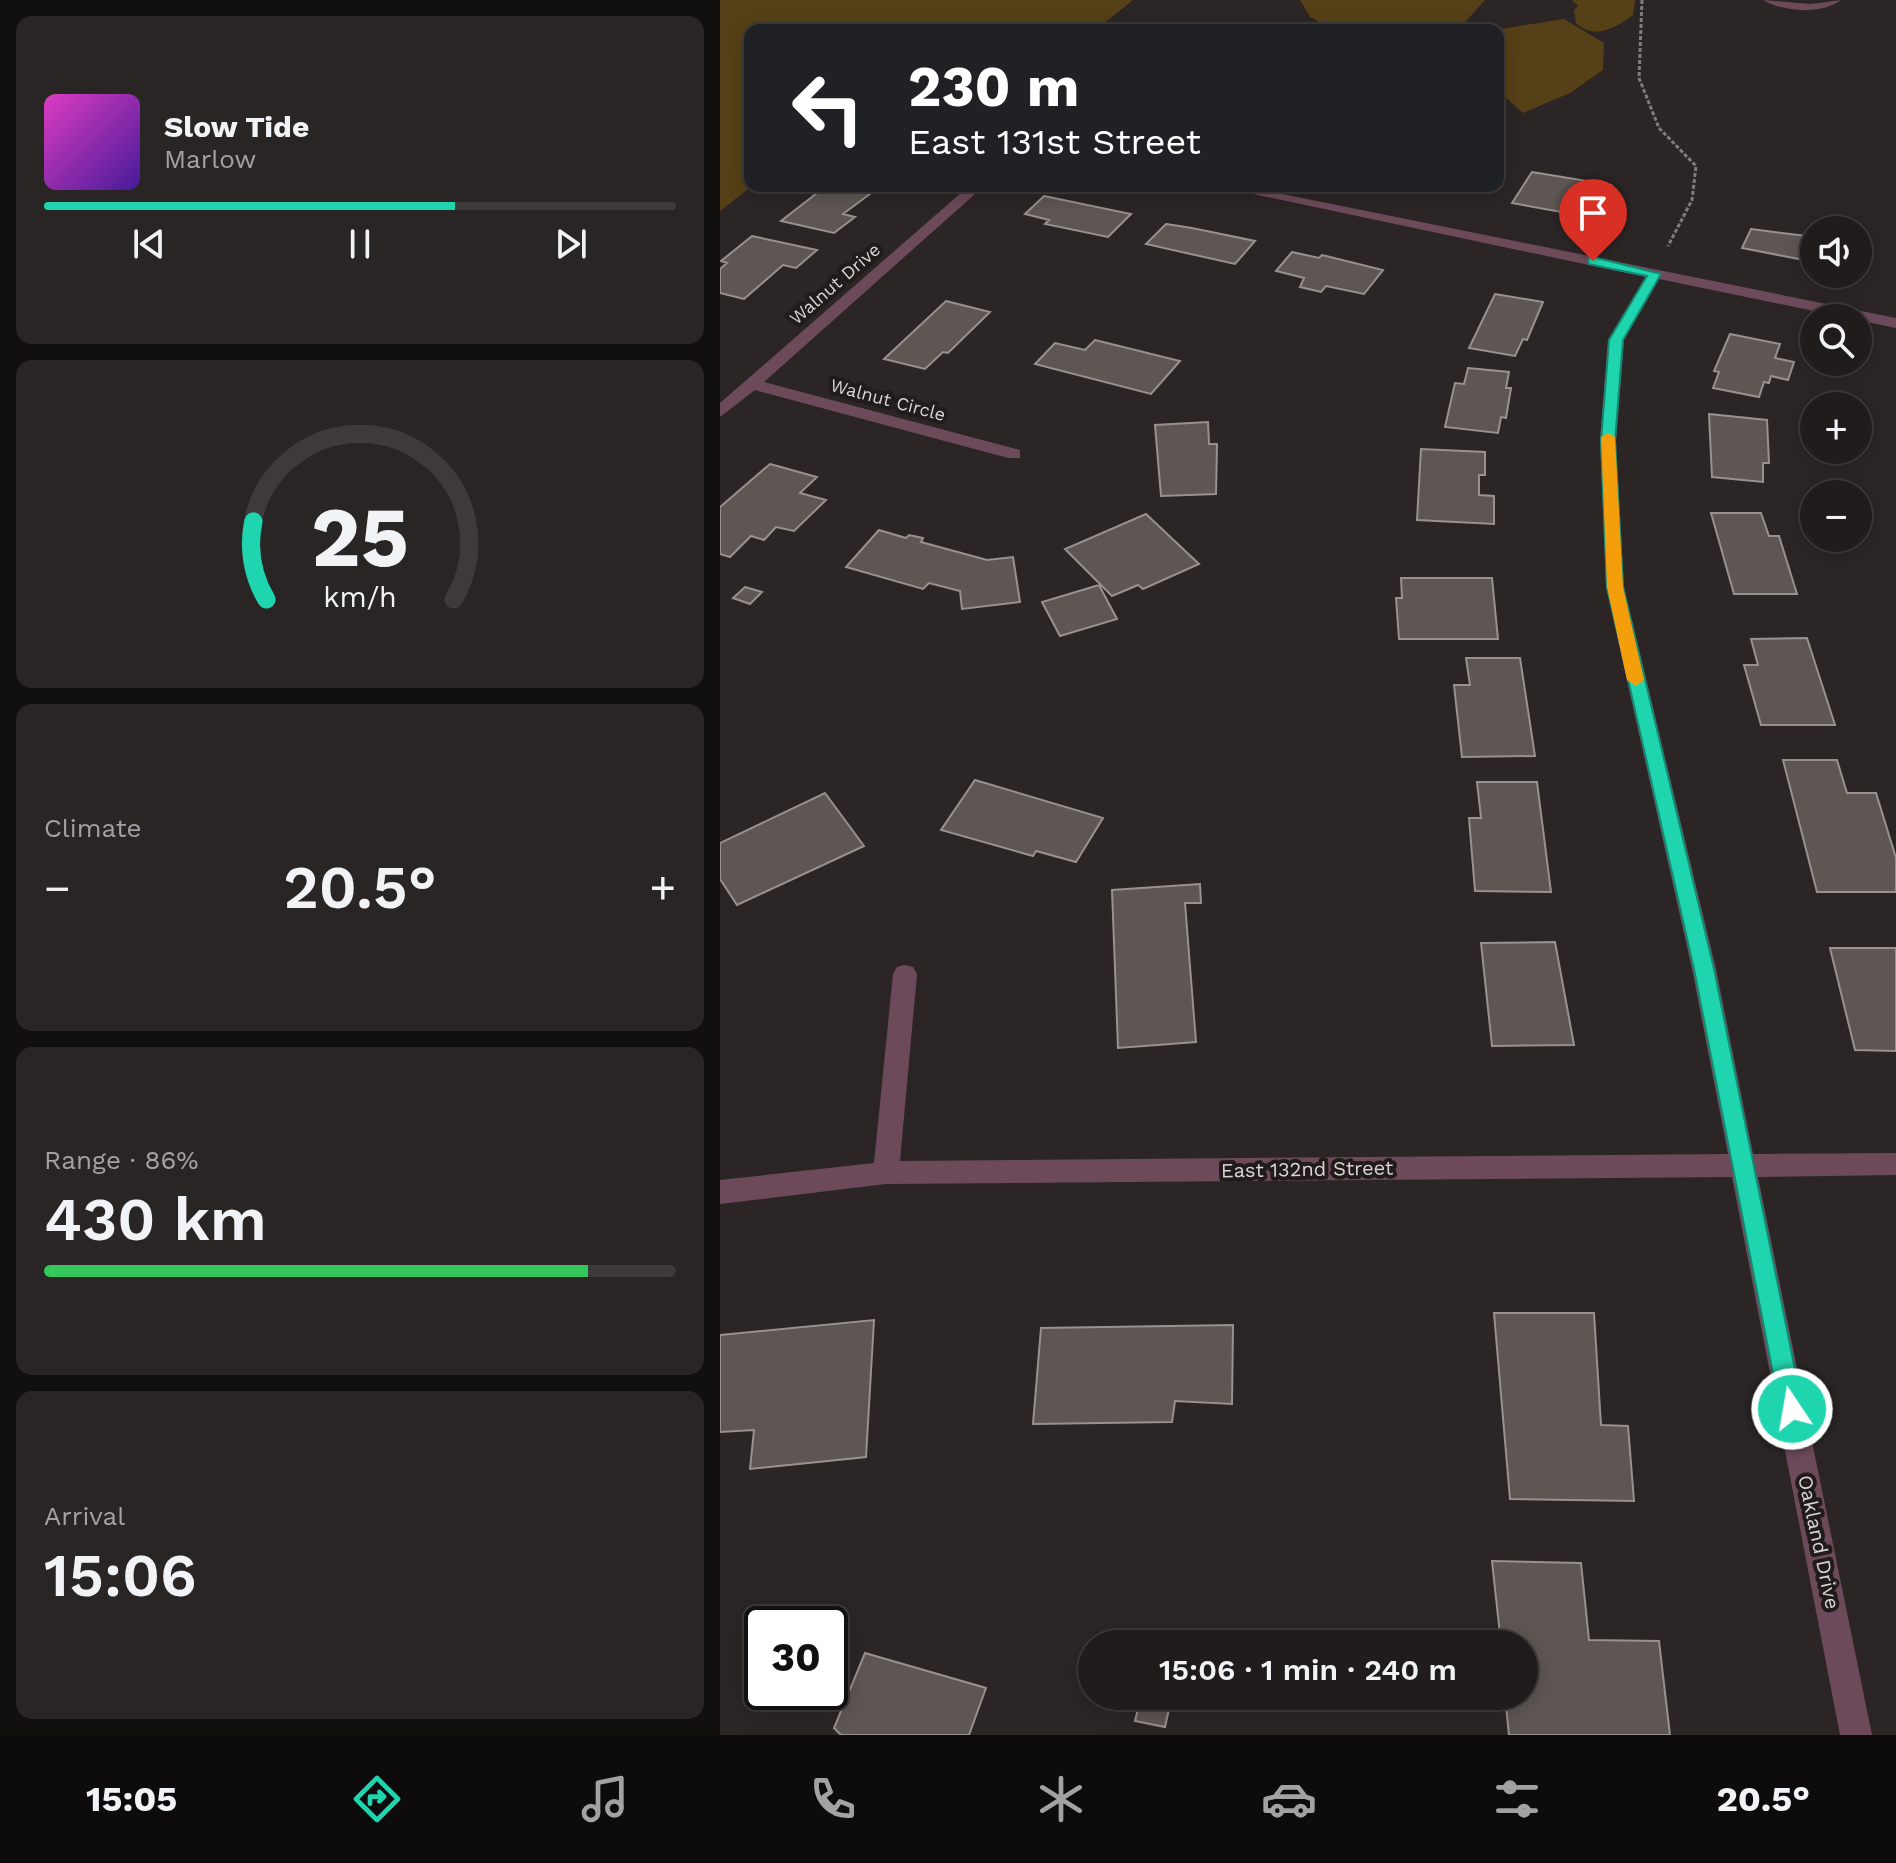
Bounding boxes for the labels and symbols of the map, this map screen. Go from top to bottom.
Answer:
pin [1559,179,1627,261]
street label: Walnut Drive [785,239,884,329]
street label: Walnut Circle [828,374,948,425]
street label: East 132nd Street [1221,1155,1394,1183]
position arrow [1750,1367,1834,1451]
street label: Oakland Drive [1793,1473,1845,1611]
speed limit sign: 30 [744,1606,848,1710]

